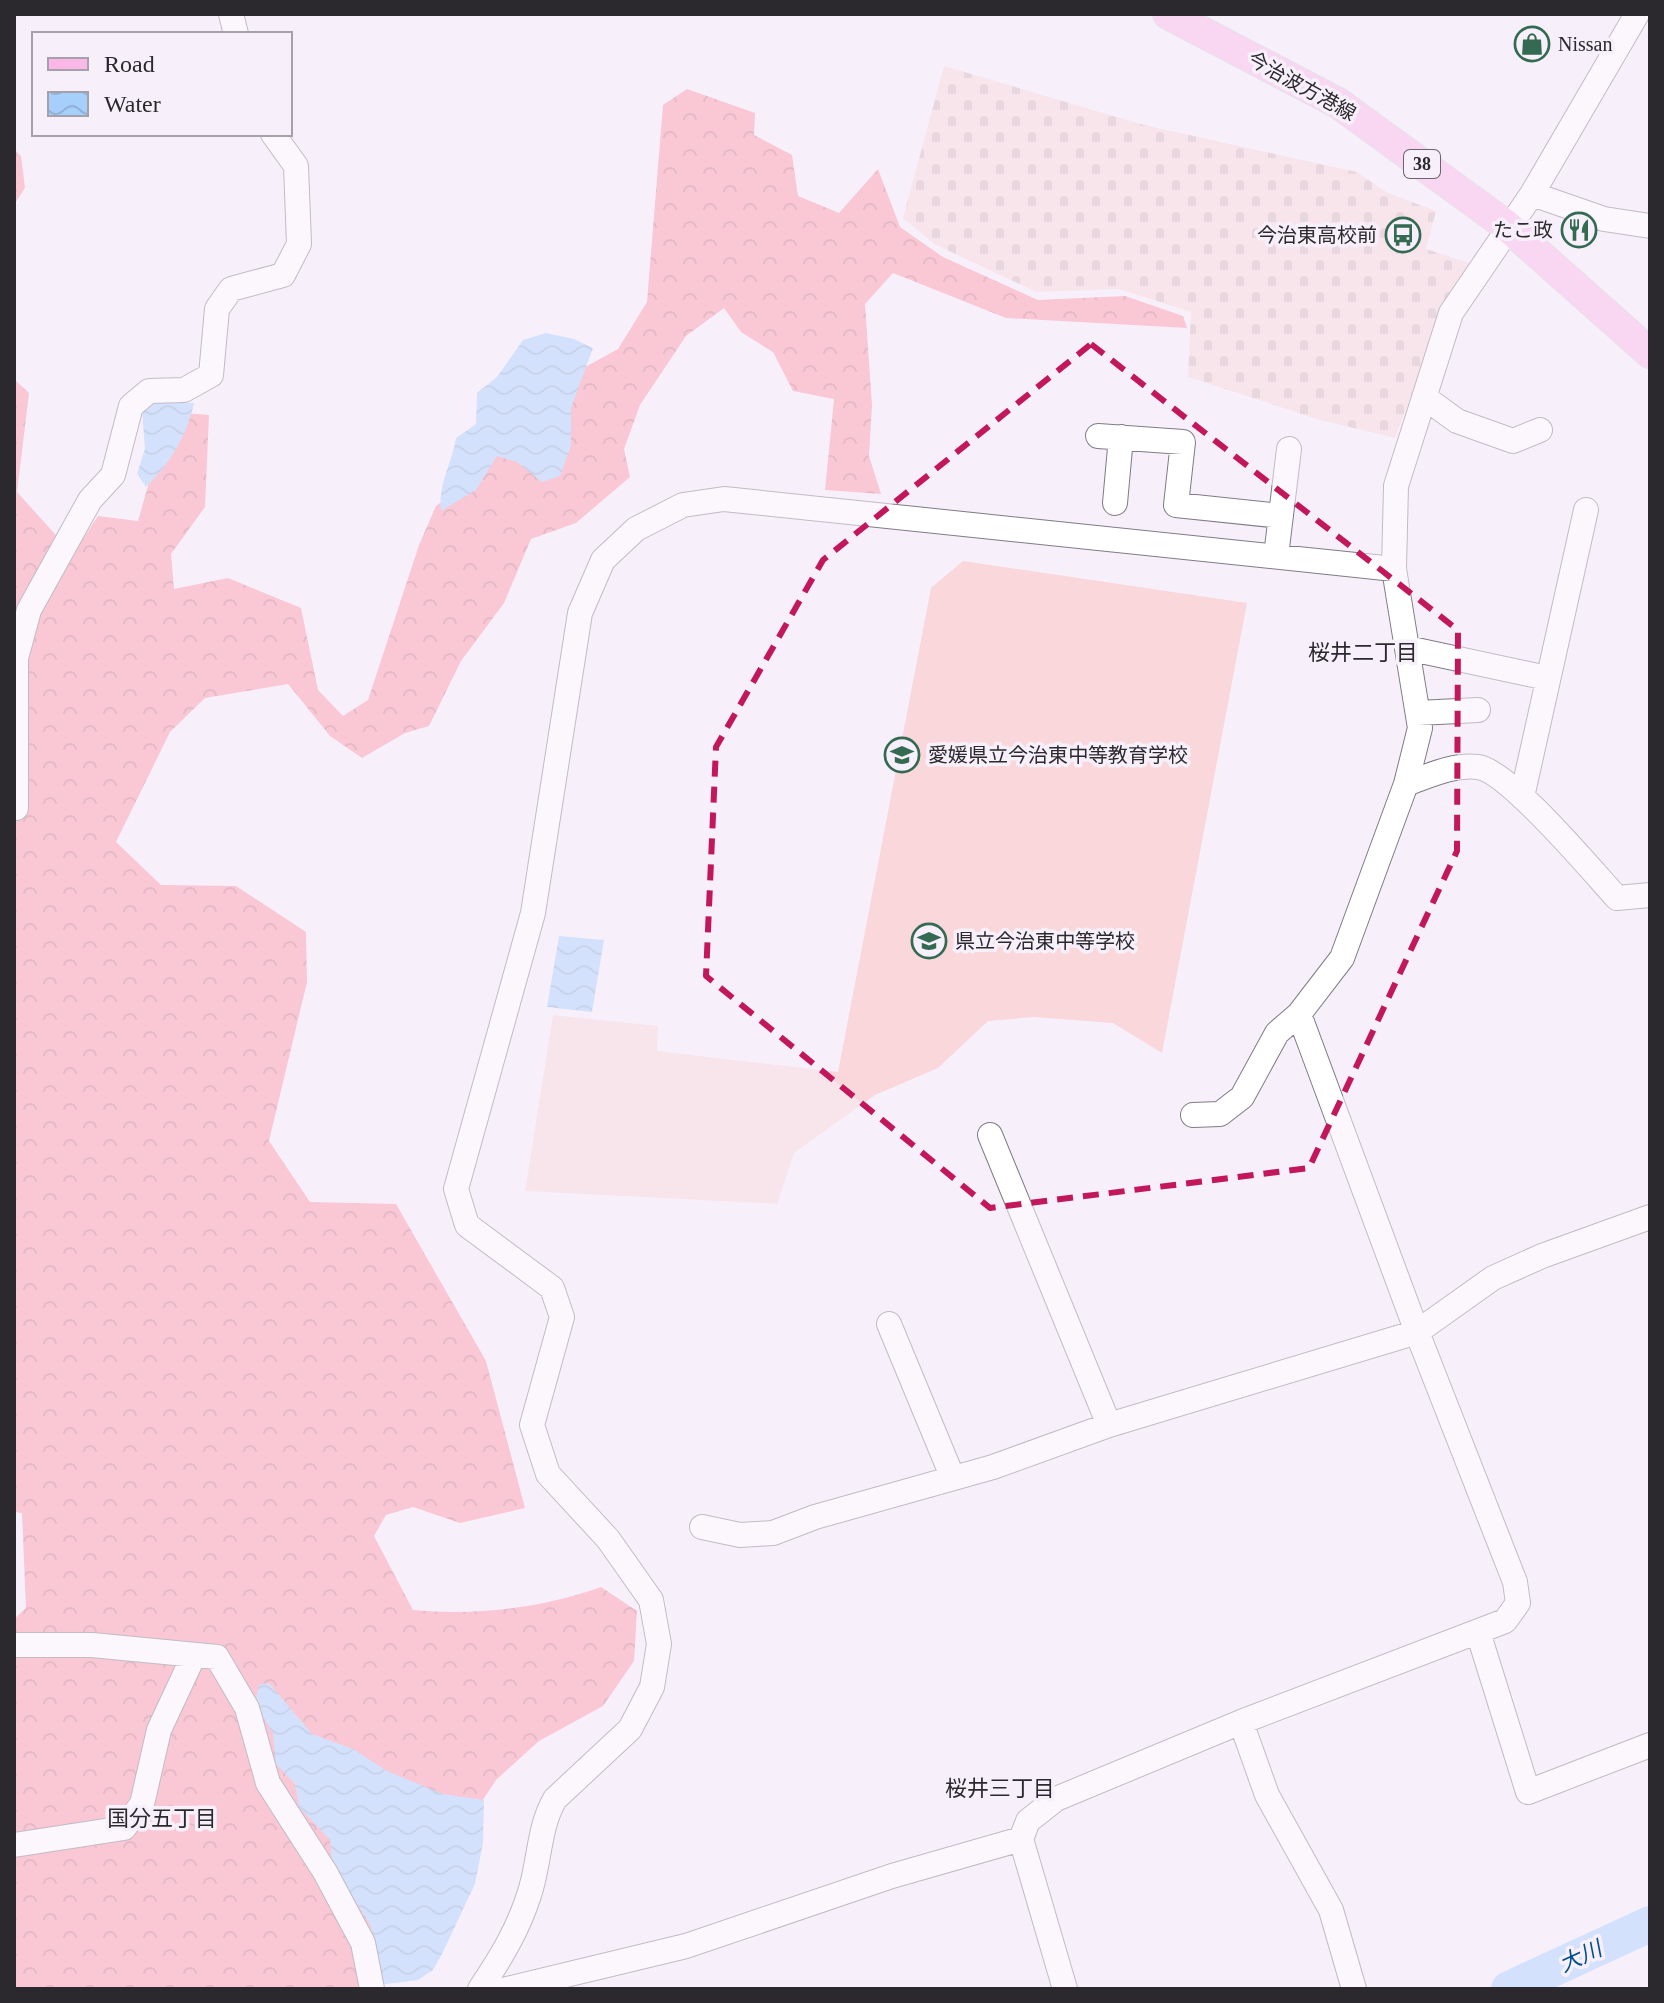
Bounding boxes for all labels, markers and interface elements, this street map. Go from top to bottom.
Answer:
shop icon: Nissan [1513,25,1551,63]
legend [32,32,292,136]
place label: Nissan [1558,33,1612,55]
street label: 今治波方港線 [1244,47,1360,125]
text: Road [104,51,155,77]
text: Water [104,91,161,117]
road number: 38 [1404,150,1440,178]
restaurant icon: たこ政 [1560,211,1598,249]
bus stop icon: 今治東高校前 [1384,216,1422,254]
place label: たこ政 [1493,219,1553,241]
place label: 今治東高校前 [1257,224,1377,246]
district label: 桜井二丁目 [1308,640,1418,665]
school or university icon: 愛媛県立今治東中等教育学校 [883,736,921,774]
place label: 愛媛県立今治東中等教育学校 [928,744,1188,766]
school or university icon: 県立今治東中等学校 [910,922,948,960]
place label: 県立今治東中等学校 [955,930,1135,952]
district label: 桜井三丁目 [945,1776,1055,1801]
district label: 国分五丁目 [107,1806,217,1831]
water label: 大川 [1555,1935,1607,1977]

